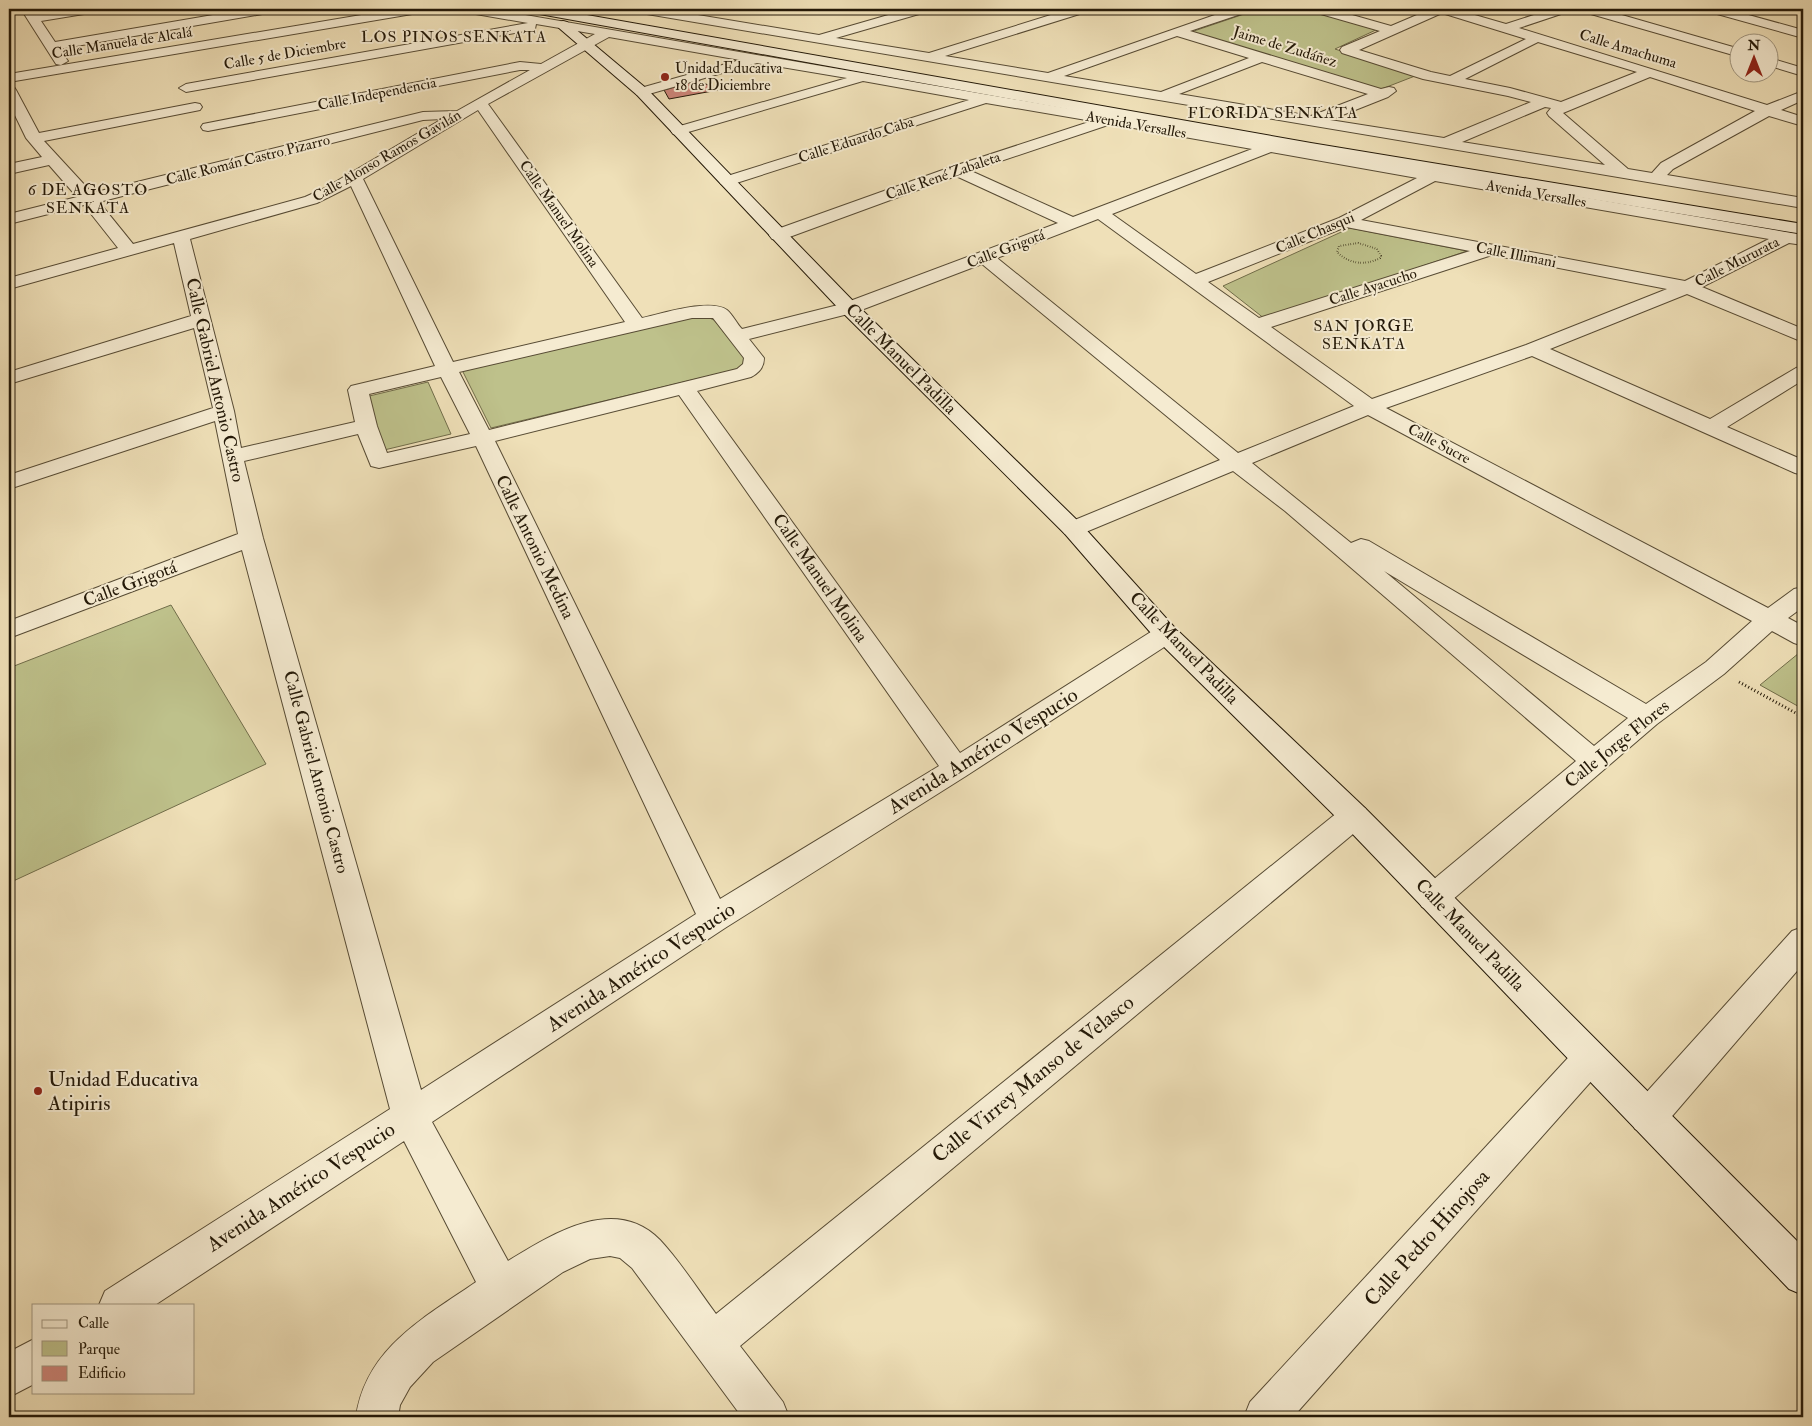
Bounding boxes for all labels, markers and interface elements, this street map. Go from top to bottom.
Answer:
street label: Calle Manuela de Alcalá [50,22,194,63]
street label: Jaime de Zudáñez [1230,22,1339,73]
street label: Calle Amachuma [1577,25,1680,73]
district label: LOS PINOS SENKATA [361,27,547,47]
north arrow [1730,32,1780,82]
street label: Calle 5 de Diciembre [222,34,348,74]
text: N [1747,37,1761,54]
place label: Unidad Educativa 18 de Diciembre [675,59,783,95]
marker: Unidad Educativa 18 de Diciembre [659,71,671,83]
street label: Calle Independencia [316,73,439,116]
district label: FLORIDA SENKATA [1188,103,1358,123]
street label: Calle Alonso Ramos Gavilán [309,105,465,206]
street label: Avenida Versalles [1083,107,1188,143]
street label: Calle Eduardo Caba [796,112,917,168]
street label: Calle Román Castro Pizarro [164,130,332,190]
street label: Calle René Zabaleta [883,147,1004,205]
street label: Calle Manuel Molina [515,157,604,272]
street label: Avenida Versalles [1483,176,1588,212]
district label: 6 DE AGOSTO SENKATA [28,180,148,218]
street label: Calle Chasqui [1273,208,1357,258]
street label: Calle Grigotá [964,225,1048,273]
street label: Calle Mururata [1692,232,1783,291]
street label: Calle Illimani [1474,238,1558,272]
street label: Calle Ayacucho [1327,264,1419,310]
street label: Calle Gabriel Antonio Castro [180,276,250,485]
street label: Calle Manuel Padilla [841,299,962,420]
district label: SAN JORGE SENKATA [1313,316,1415,354]
street label: Calle Sucre [1404,420,1474,468]
street label: Calle Antonio Medina [490,471,580,623]
street label: Calle Manuel Molina [767,509,873,647]
street label: Calle Grigotá [80,555,181,612]
street label: Calle Manuel Padilla [1124,587,1244,710]
street label: Calle Gabriel Antonio Castro [278,668,354,876]
street label: Avenida Américo Vespucio [882,681,1083,821]
street label: Calle Jorge Flores [1560,695,1674,793]
street label: Calle Manuel Padilla [1410,874,1530,997]
street label: Avenida Américo Vespucio [541,896,740,1039]
street label: Calle Virrey Manso de Velasco [926,989,1140,1169]
place label: Unidad Educativa Atipiris [47,1066,199,1117]
marker: Unidad Educativa Atipiris [32,1085,44,1097]
street label: Avenida Américo Vespucio [201,1116,400,1259]
street label: Calle Pedro Hinojosa [1358,1164,1496,1312]
legend [32,1304,195,1394]
text: Calle [78,1314,109,1333]
text: Parque [78,1340,120,1359]
text: Edificio [78,1364,126,1383]

